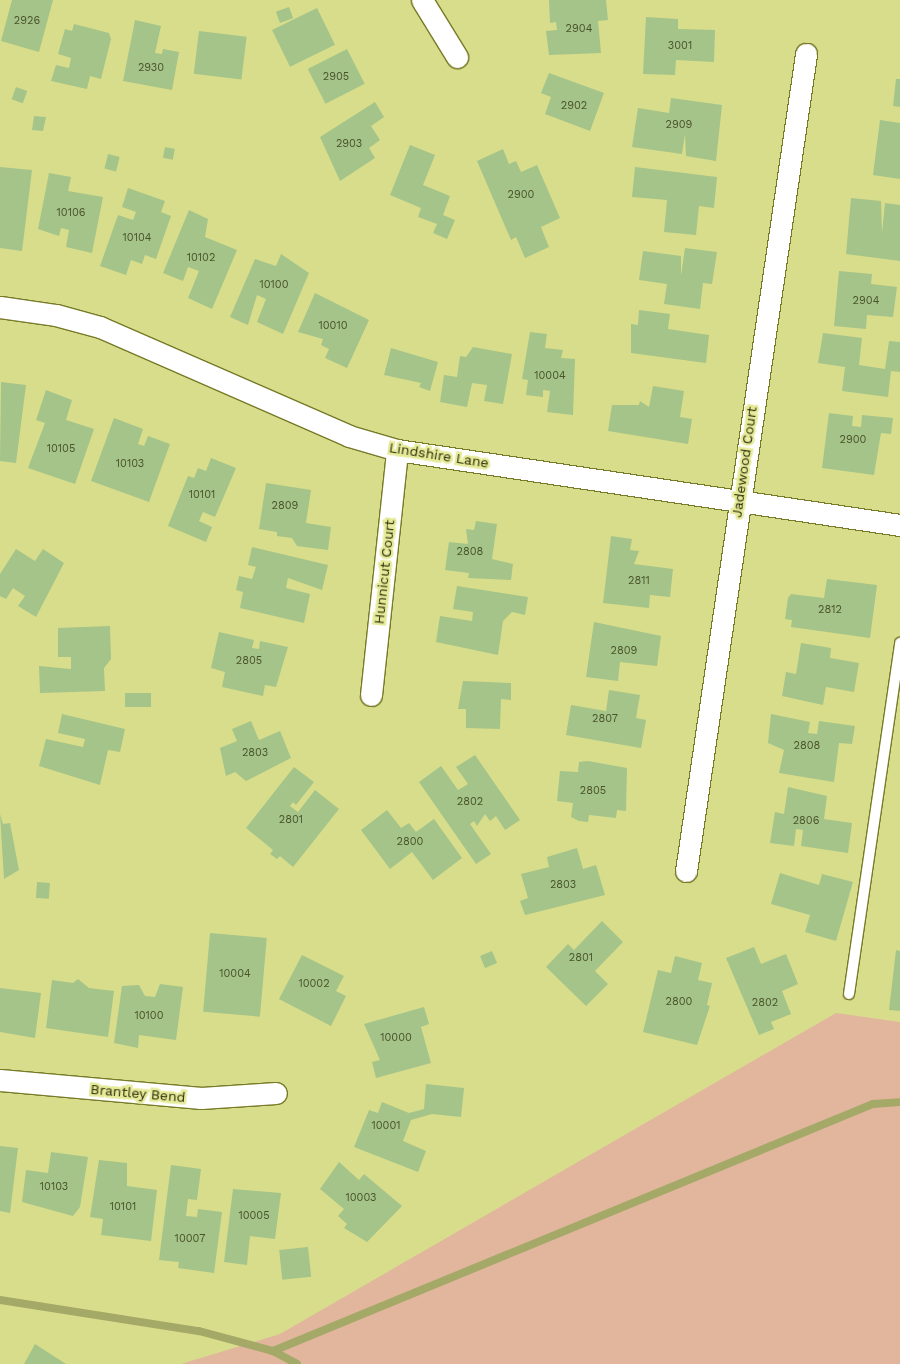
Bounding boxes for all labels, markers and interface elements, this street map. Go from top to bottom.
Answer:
house number: 2926 [14,14,40,28]
house number: 2904 [566,22,592,36]
house number: 3001 [668,39,692,53]
house number: 2930 [138,61,164,75]
house number: 2905 [323,70,349,84]
house number: 2902 [561,99,587,113]
house number: 2909 [666,118,692,132]
house number: 2903 [336,137,362,151]
house number: 2900 [508,188,534,202]
house number: 10106 [57,206,85,220]
house number: 10104 [123,231,151,245]
house number: 10102 [187,251,215,265]
house number: 10100 [259,278,289,292]
house number: 2904 [853,294,879,308]
house number: 10010 [318,319,348,333]
house number: 10004 [534,369,566,383]
street label: Jadewood Court [728,405,760,519]
house number: 2900 [840,433,866,447]
street label: Lindshire Lane [388,439,490,471]
house number: 10105 [47,442,75,456]
house number: 10103 [116,457,144,471]
house number: 10101 [189,488,215,502]
house number: 2809 [272,499,298,513]
street label: Hunnicut Court [370,519,398,625]
house number: 2808 [457,545,483,559]
house number: 2811 [628,574,650,588]
house number: 2812 [818,603,842,617]
house number: 2809 [611,644,637,658]
house number: 2805 [236,654,262,668]
house number: 2807 [592,712,618,726]
house number: 2808 [794,739,820,753]
house number: 2803 [242,746,268,760]
house number: 2805 [580,784,606,798]
house number: 2802 [457,795,483,809]
house number: 2801 [279,813,303,827]
house number: 2806 [793,814,819,828]
house number: 2800 [397,835,423,849]
house number: 2803 [550,878,576,892]
house number: 2801 [569,951,593,965]
house number: 10004 [219,967,251,981]
house number: 10002 [298,977,330,991]
house number: 2800 [666,995,692,1009]
house number: 2802 [752,996,778,1010]
house number: 10100 [134,1009,164,1023]
house number: 10000 [380,1031,412,1045]
street label: Brantley Bend [90,1080,186,1106]
house number: 10001 [371,1119,401,1133]
house number: 10103 [40,1180,68,1194]
house number: 10003 [345,1191,377,1205]
house number: 10101 [110,1200,136,1214]
house number: 10005 [238,1209,270,1223]
house number: 10007 [175,1232,205,1246]

